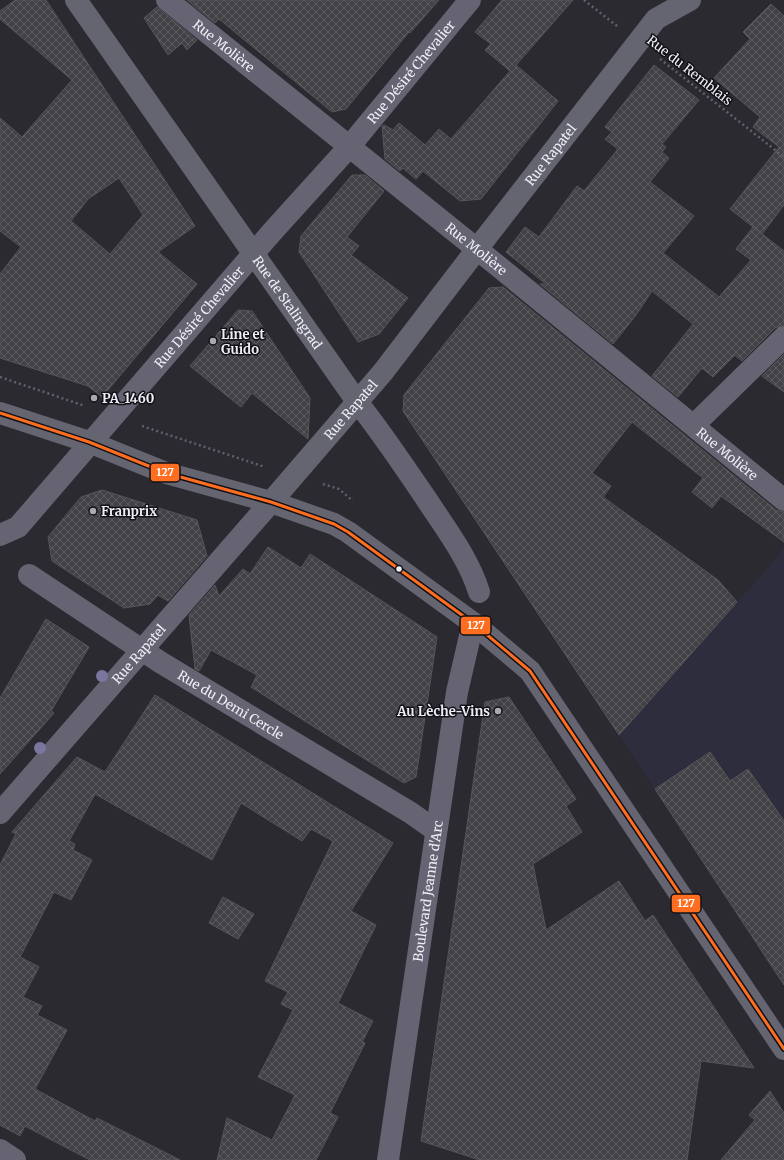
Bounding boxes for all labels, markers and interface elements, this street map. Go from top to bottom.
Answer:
street label: Rue Molière [189,16,258,76]
street label: Rue Désiré Chevalier [364,17,459,127]
street label: Rue du Remblais [644,32,736,109]
street label: Rue Rapatel [522,121,580,189]
street label: Rue Molière [442,219,511,279]
street label: Rue de Stalingrad [249,253,326,353]
street label: Rue Désiré Chevalier [151,263,248,372]
place label: Line et Guido [221,326,266,358]
marker: Line et Guido [208,336,218,346]
street label: Rue Rapatel [321,377,381,443]
place label: PA_1460 [102,390,154,407]
marker: PA_1460 [89,393,99,403]
street label: Rue Molière [693,424,761,484]
line badge: 127 [150,463,180,482]
text: 127 [156,465,174,479]
place label: Franprix [101,503,157,520]
marker: Franprix [88,506,98,516]
unlabelled marker [394,564,404,574]
line badge: 127 [460,616,491,635]
text: 127 [467,618,485,632]
street label: Rue Rapatel [108,621,170,688]
street label: Rue du Demi Cercle [174,667,287,744]
place label: Au Lèche-Vins [396,703,490,720]
marker: Au Lèche-Vins [493,706,503,716]
street label: Boulevard Jeanne d'Arc [409,819,447,963]
line badge: 127 [671,894,701,913]
text: 127 [677,896,695,910]

